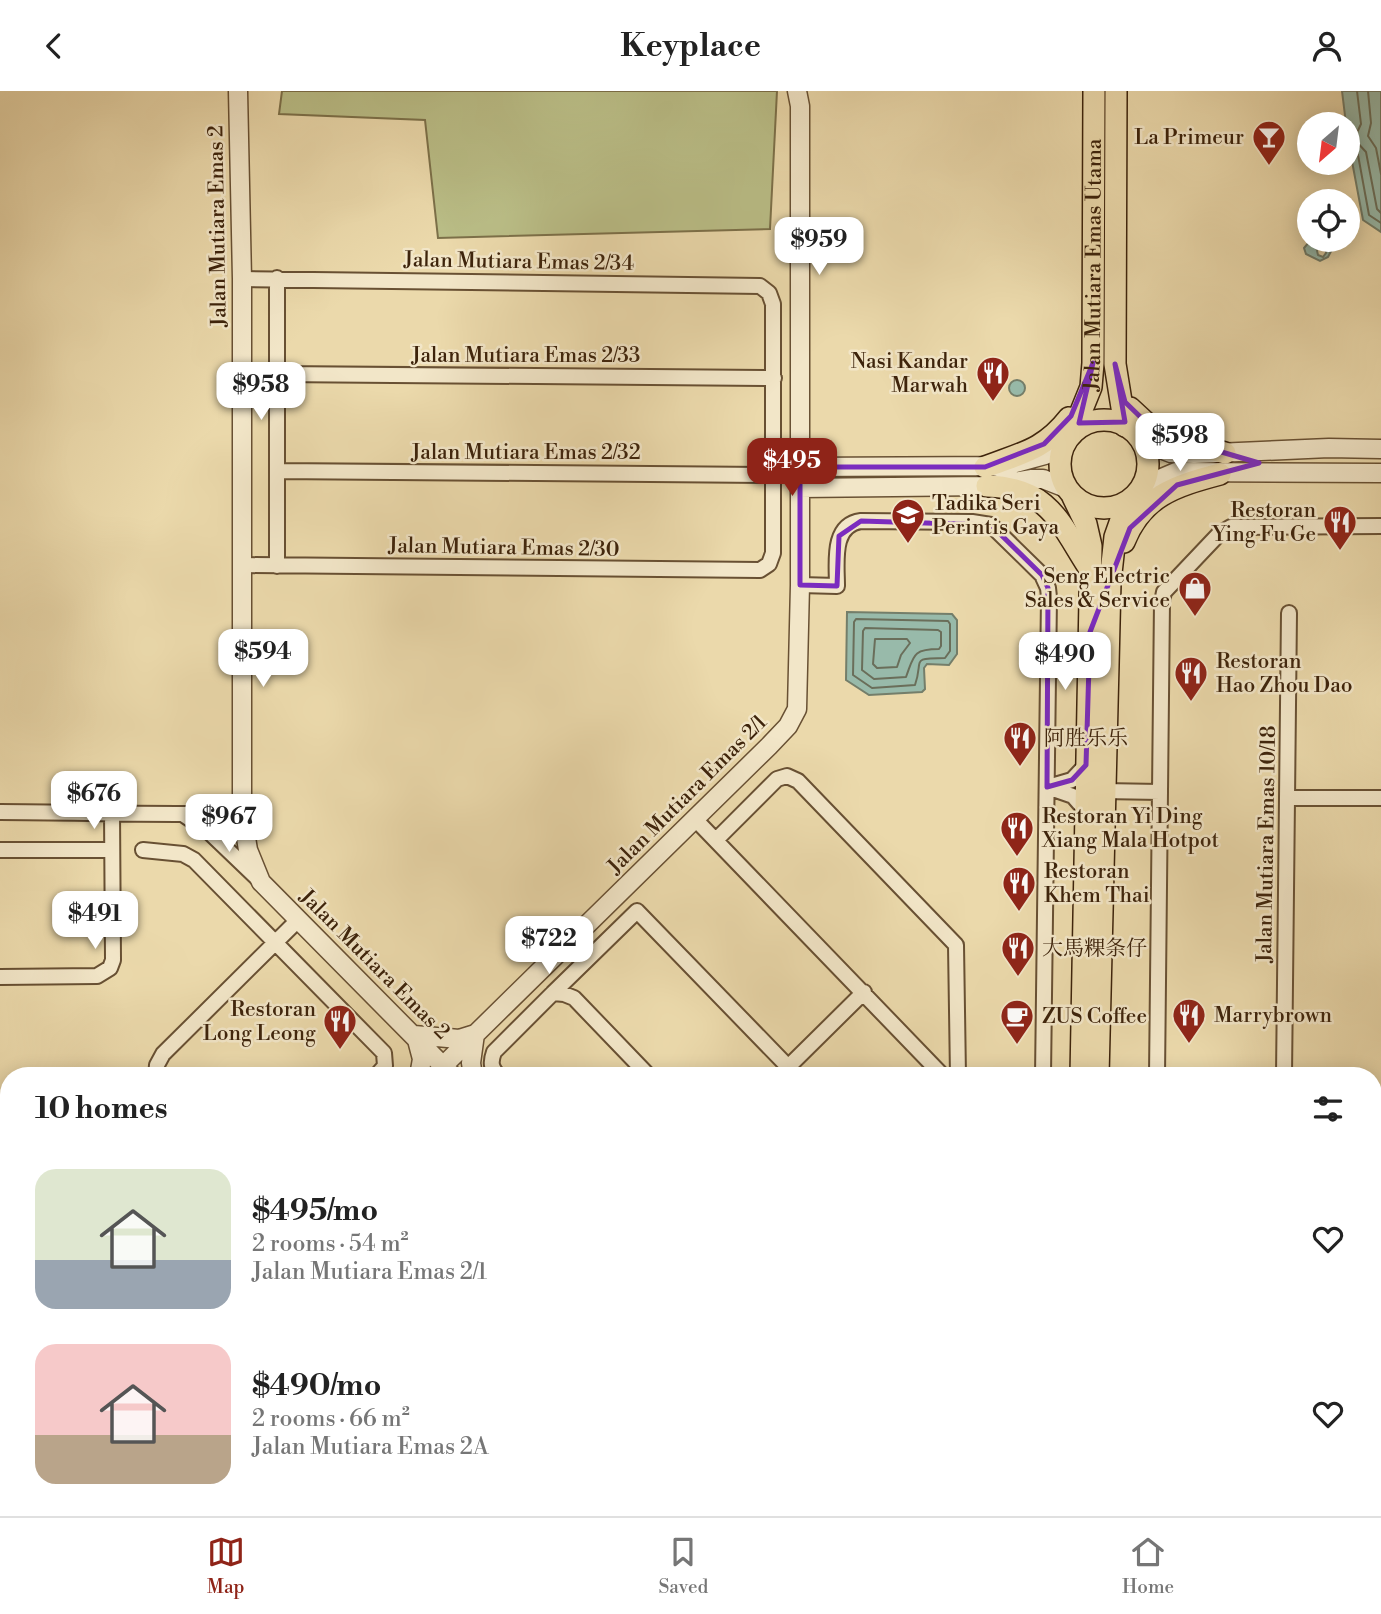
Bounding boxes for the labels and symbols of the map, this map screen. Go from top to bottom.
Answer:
north arrow [1297,112,1360,175]
bar icon: La Primeur [1250,118,1288,167]
street label: Jalan Mutiara Emas 2 [203,125,233,328]
place label: La Primeur [1134,125,1244,151]
street label: Jalan Mutiara Emas Utama [1079,138,1108,393]
pin: $959 [778,218,860,277]
street label: Jalan Mutiara Emas 2/34 [403,247,634,277]
street label: Jalan Mutiara Emas 2/33 [411,343,640,369]
place label: Nasi Kandar Marwah [851,349,968,399]
restaurant icon: Nasi Kandar Marwah [974,354,1012,403]
pin: $958 [220,363,302,422]
pin: $598 [1139,413,1221,473]
pin: $495 [751,439,833,498]
street label: Jalan Mutiara Emas 2/32 [410,440,641,466]
place label: Tadika Seri Perintis Gaya [932,491,1060,541]
school or university icon: Tadika Seri Perintis Gaya [889,496,927,545]
place label: Restoran Ying Fu Ge [1211,498,1316,548]
restaurant icon: Restoran Ying Fu Ge [1321,503,1359,552]
street label: Jalan Mutiara Emas 2/30 [387,533,620,563]
place label: Seng Electric Sales & Service [1025,564,1170,614]
shop icon: Seng Electric Sales & Service [1176,569,1214,618]
pin: $594 [222,629,304,689]
pin: $490 [1024,633,1106,692]
place label: Restoran Hao Zhou Dao [1216,649,1353,699]
restaurant icon: Restoran Hao Zhou Dao [1172,654,1210,703]
street label: Jalan Mutiara Emas 2/1 [602,710,773,881]
restaurant icon: 阿胜乐乐 [1001,719,1039,768]
street label: Jalan Mutiara Emas 10/18 [1252,725,1282,964]
place label: 阿胜乐乐 [1044,726,1128,752]
pin: $676 [53,771,135,831]
pin: $967 [188,795,270,854]
place label: Restoran Yi Ding Xiang Mala Hotpot [1041,804,1219,854]
restaurant icon: Restoran Yi Ding Xiang Mala Hotpot [998,809,1036,858]
place label: Restoran Khem Thai [1044,859,1150,909]
restaurant icon: Restoran Khem Thai [1000,864,1038,913]
street label: Jalan Mutiara Emas 2 [293,883,455,1045]
pin: $491 [54,891,136,951]
pin: $722 [508,917,590,976]
restaurant icon: 大馬粿条仔 [999,929,1037,978]
place label: 大馬粿条仔 [1042,936,1147,962]
restaurant icon: Marrybrown [1170,996,1208,1045]
place label: Restoran Long Leong [203,997,316,1047]
cafe icon: ZUS Coffee [998,997,1036,1046]
restaurant icon: Restoran Long Leong [321,1002,359,1051]
place label: Marrybrown [1214,1003,1332,1029]
place label: ZUS Coffee [1042,1004,1147,1030]

